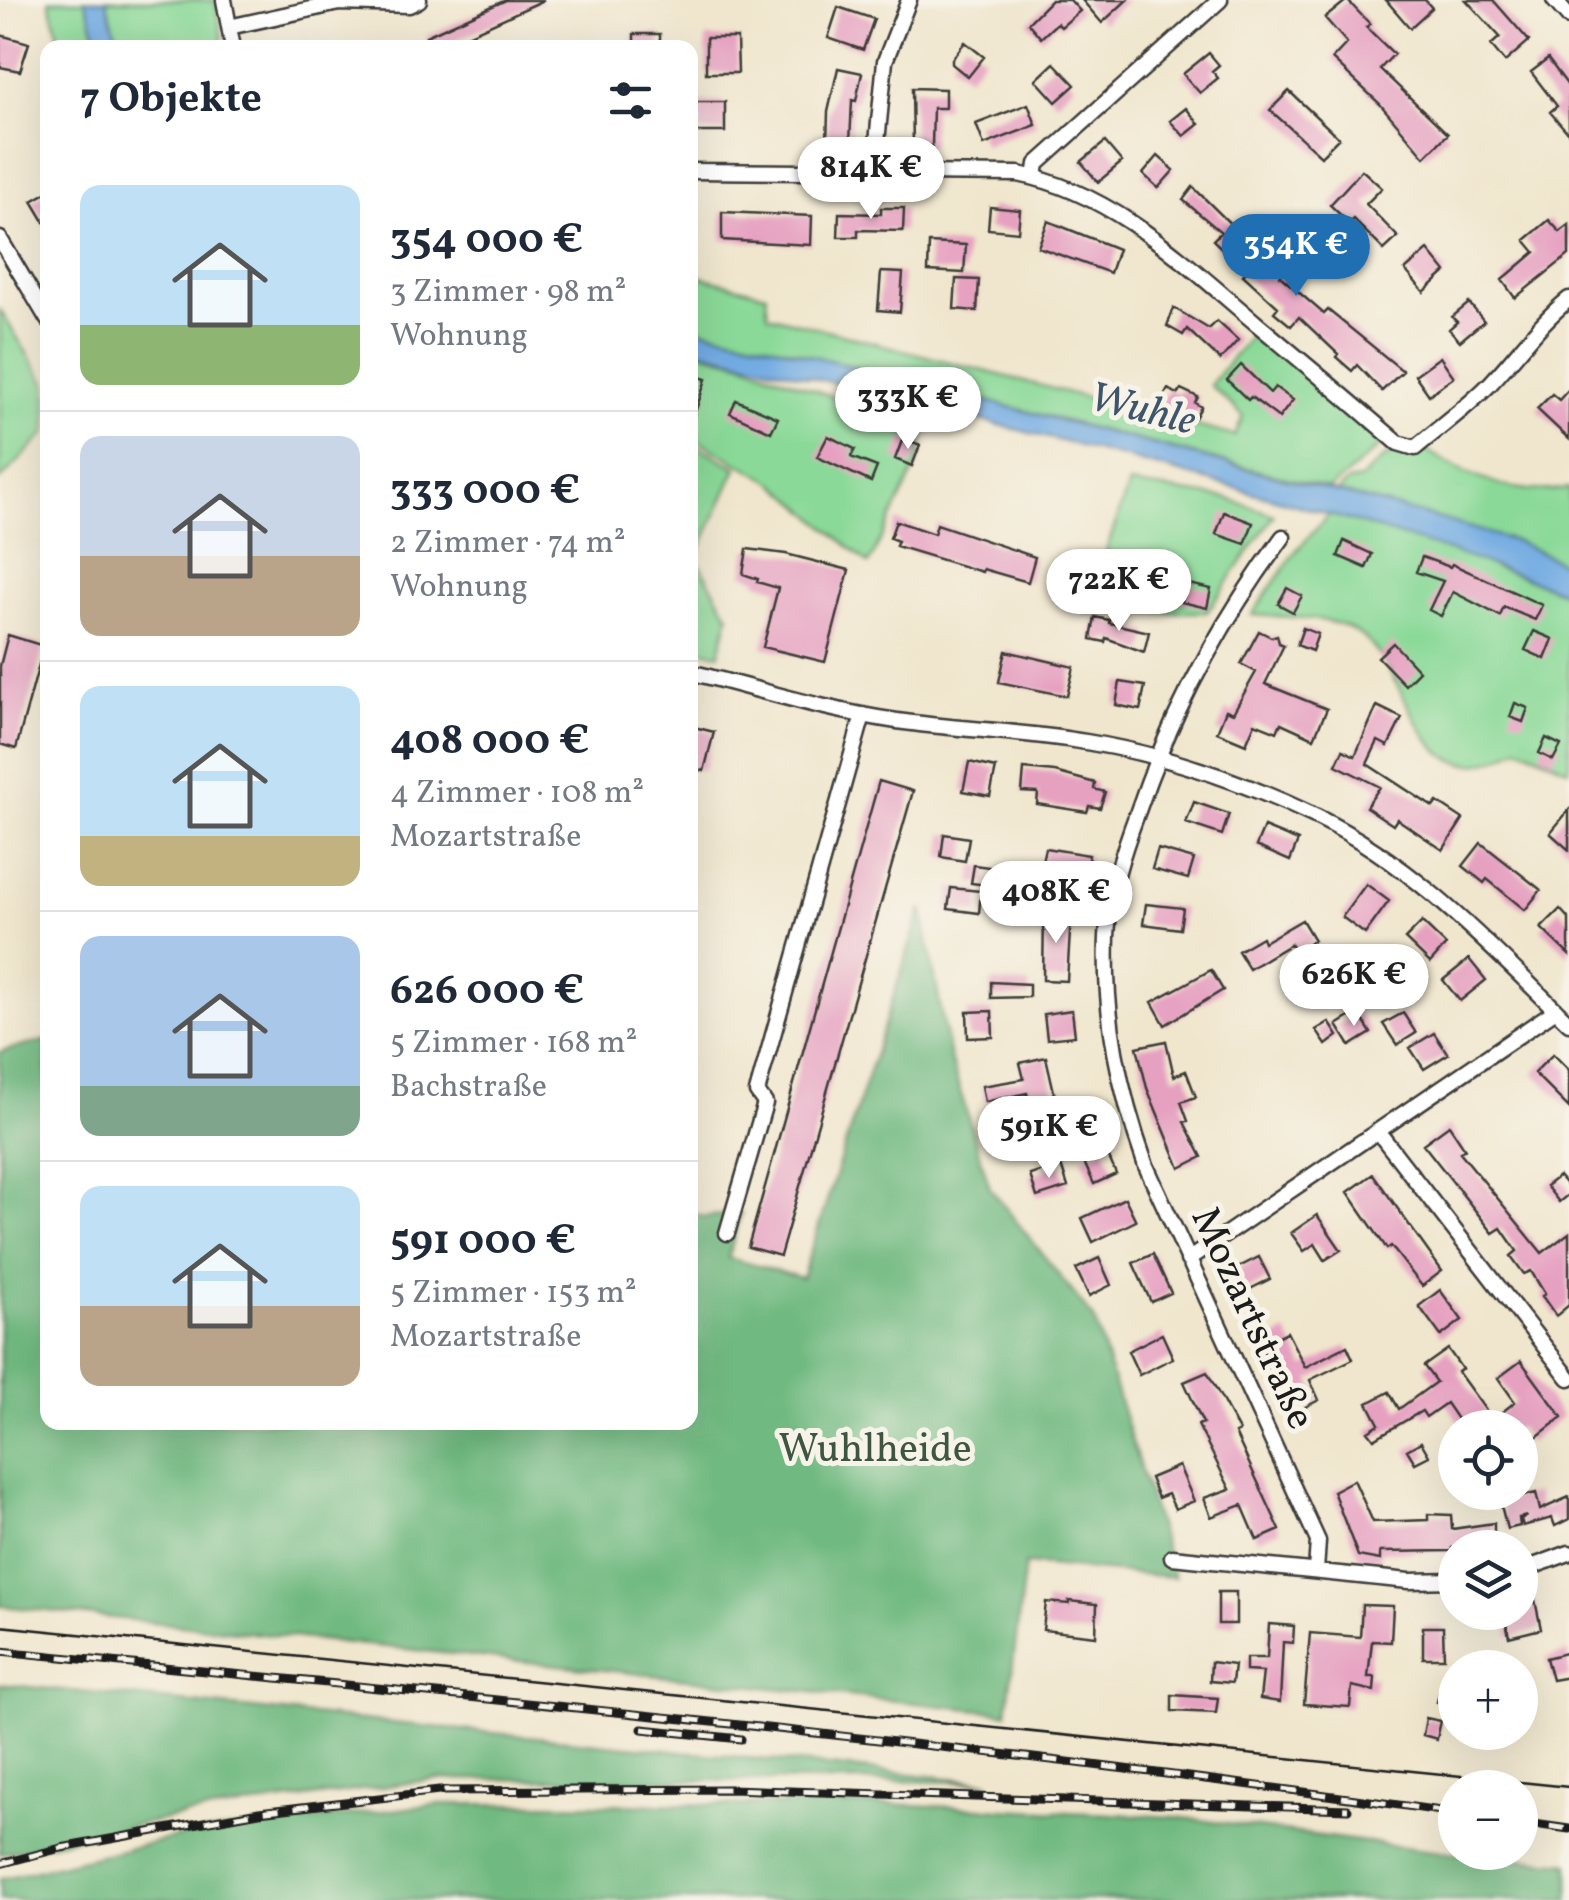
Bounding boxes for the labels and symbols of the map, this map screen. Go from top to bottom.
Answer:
pin: 814K € [790,137,952,222]
pin: 354K € [1215,214,1377,299]
pin: 333K € [827,367,989,452]
water label: Wuhle [1083,369,1201,453]
pin: 722K € [1038,549,1200,634]
pin: 408K € [975,861,1137,946]
pin: 626K € [1273,944,1435,1029]
pin: 591K € [968,1096,1130,1181]
street label: Mozartstraße [1175,1199,1327,1439]
park label: Wuhlheide [778,1423,972,1479]

